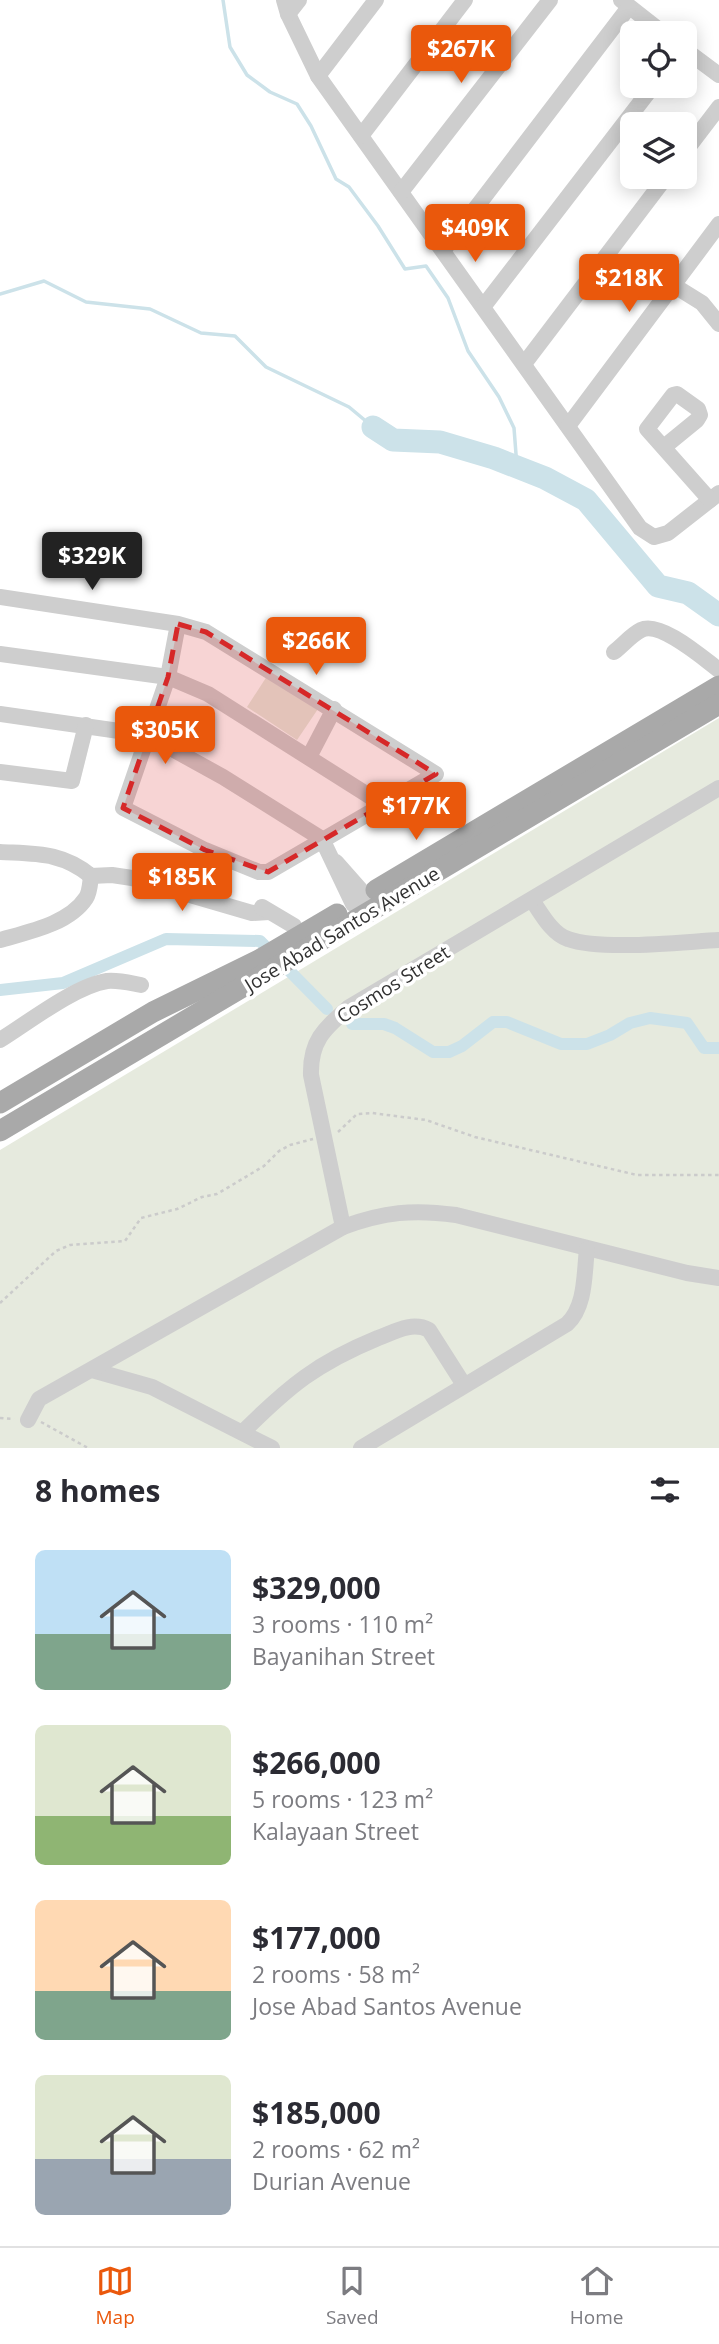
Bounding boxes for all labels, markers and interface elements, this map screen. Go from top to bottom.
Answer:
map controls [620,21,697,189]
button: locate [620,21,697,98]
pin: $267K [412,25,510,85]
text: $267K [427,32,495,64]
button: layers [620,112,697,189]
pin: $409K [426,204,524,264]
text: $409K [441,211,509,243]
pin: $218K [580,254,678,314]
text: $218K [595,261,663,293]
pin: $329K [43,532,141,592]
text: $329K [58,539,126,571]
pin: $266K [267,618,365,677]
text: $266K [282,624,350,656]
pin: $305K [116,706,214,766]
text: $305K [131,713,199,745]
pin: $177K [367,782,465,842]
text: $177K [382,789,450,821]
pin: $185K [133,853,231,913]
text: $185K [148,860,216,892]
street label: Jose Abad Santos Avenue [238,860,444,999]
street label: Cosmos Street [332,939,455,1029]
text: 8 homes [35,1470,160,1511]
icon: filters [646,1471,684,1509]
text: $329,000 [252,1567,381,1608]
icon: home [91,1578,175,1662]
text: 3 rooms · 110 m² [252,1608,433,1640]
text: Bayanihan Street [252,1640,435,1672]
text: $266,000 [252,1742,381,1783]
icon: home [91,1753,175,1837]
text: 5 rooms · 123 m² [252,1783,433,1815]
text: Kalayaan Street [252,1815,419,1847]
text: $177,000 [252,1917,381,1958]
icon: home [91,1928,175,2012]
text: 2 rooms · 58 m² [252,1958,420,1990]
text: Jose Abad Santos Avenue [252,1990,522,2022]
text: $185,000 [252,2092,381,2133]
icon: home [91,2103,175,2187]
text: 2 rooms · 62 m² [252,2133,420,2165]
text: Durian Avenue [252,2165,411,2197]
tab: Map [96,2262,135,2330]
tab: Saved [326,2262,379,2330]
tab: Home [570,2262,623,2330]

